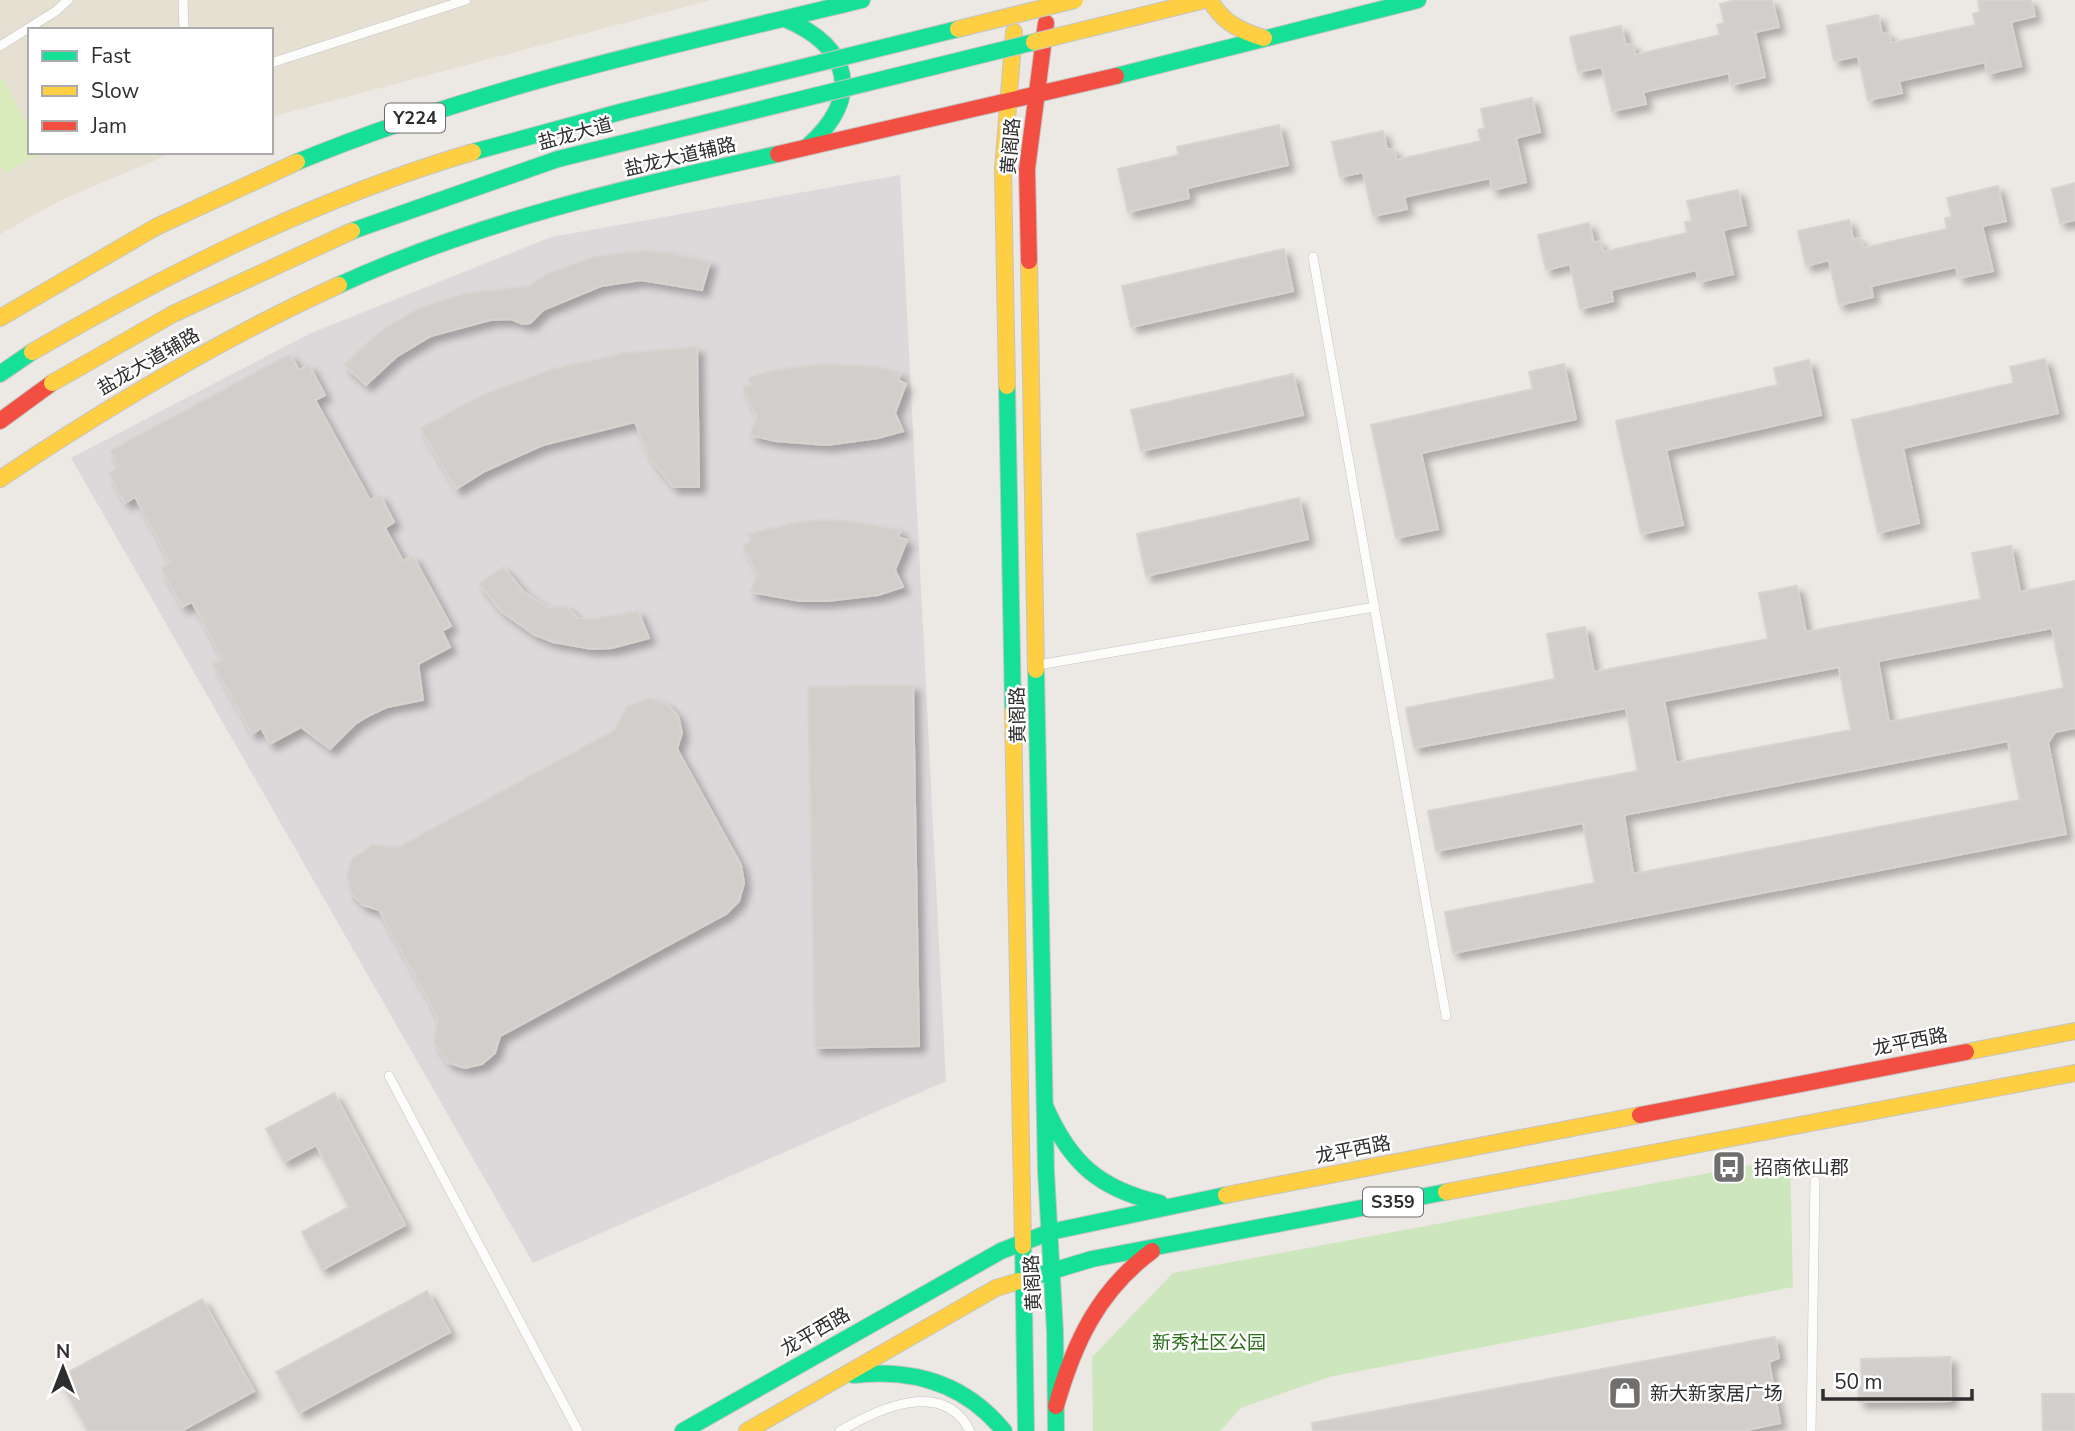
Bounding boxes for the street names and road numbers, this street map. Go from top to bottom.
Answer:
road number: Y224 [385,104,445,132]
street label: 盐龙大道 [535,112,615,156]
street label: 黄阁路 [996,117,1026,176]
street label: 盐龙大道辅路 [622,131,739,182]
street label: 盐龙大道辅路 [93,322,204,402]
street label: 黄阁路 [1005,686,1031,744]
street label: 龙平西路 [1870,1022,1950,1062]
street label: 龙平西路 [1313,1130,1393,1170]
road number: S359 [1363,1188,1423,1217]
street label: 黄阁路 [1019,1254,1047,1312]
street label: 龙平西路 [776,1302,855,1362]

